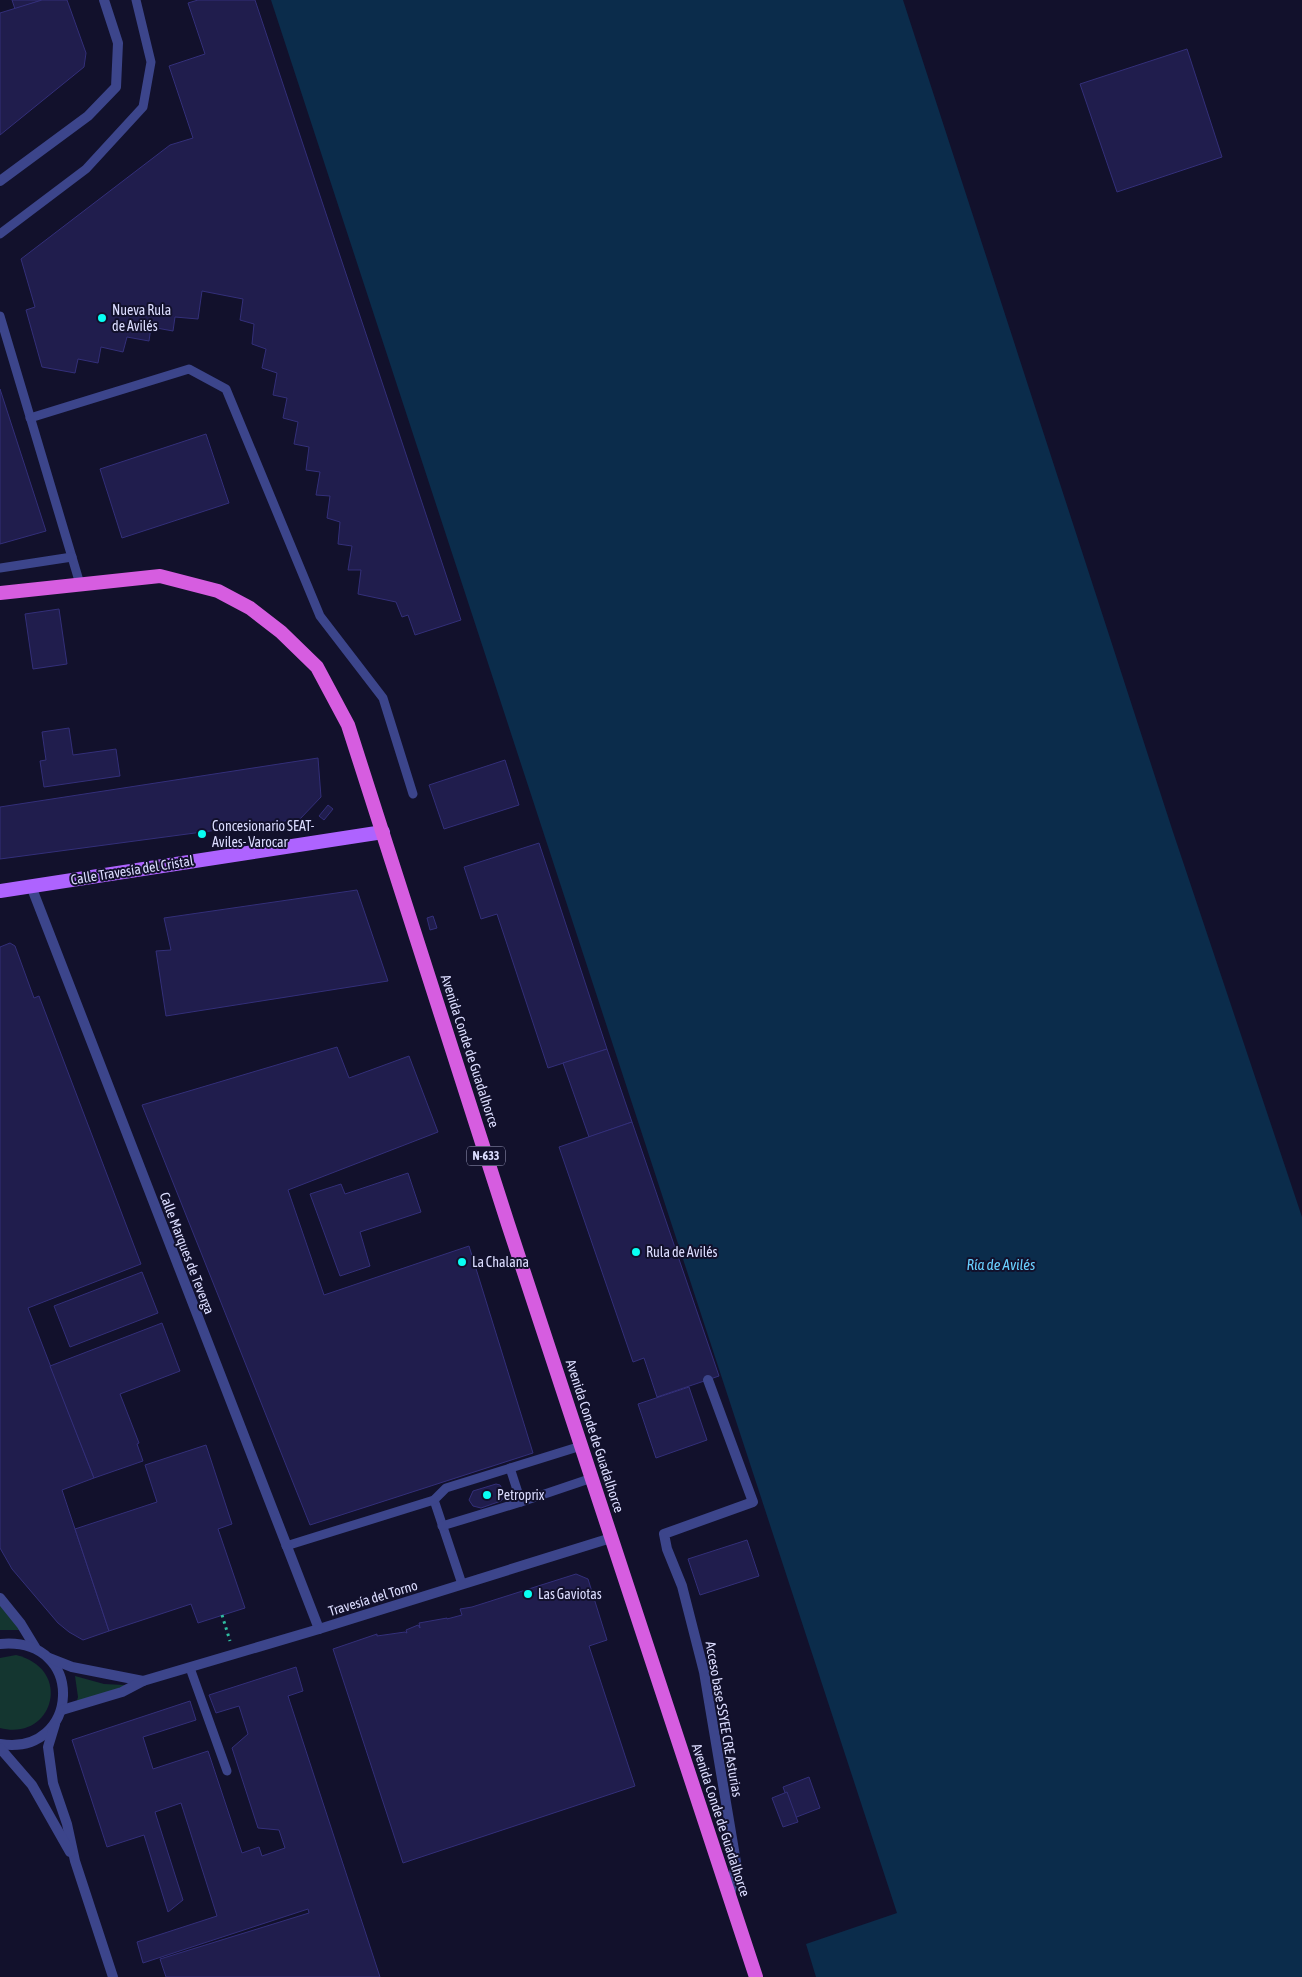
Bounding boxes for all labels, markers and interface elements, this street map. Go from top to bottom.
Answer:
place label: Nueva Rula de Avilés [112,302,171,334]
marker: Nueva Rula de Avilés [96,312,108,324]
place label: Concesionario SEAT- Aviles- Varocar [212,818,315,850]
marker: Concesionario SEAT- Aviles- Varocar [196,828,208,840]
street label: Calle Travesía del Cristal [69,852,195,888]
street label: Avenida Conde de Guadalhorce [438,972,502,1130]
road number: N-633 [467,1146,505,1166]
street label: Calle Marques de Teverga [156,1190,218,1316]
place label: Rula de Avilés [646,1244,718,1260]
marker: Rula de Avilés [630,1246,642,1258]
place label: La Chalana [472,1254,529,1270]
marker: La Chalana [456,1256,468,1268]
water label: Ría de Avilés [967,1256,1035,1273]
street label: Avenida Conde de Guadalhorce [563,1357,627,1515]
place label: Petroprix [497,1487,545,1503]
marker: Petroprix [481,1489,493,1501]
street label: Travesía del Torno [327,1577,419,1619]
place label: Las Gaviotas [538,1586,602,1602]
marker: Las Gaviotas [522,1588,534,1600]
street label: Acceso base SSYEE CRE Asturias [702,1640,746,1798]
street label: Avenida Conde de Guadalhorce [689,1741,753,1899]

